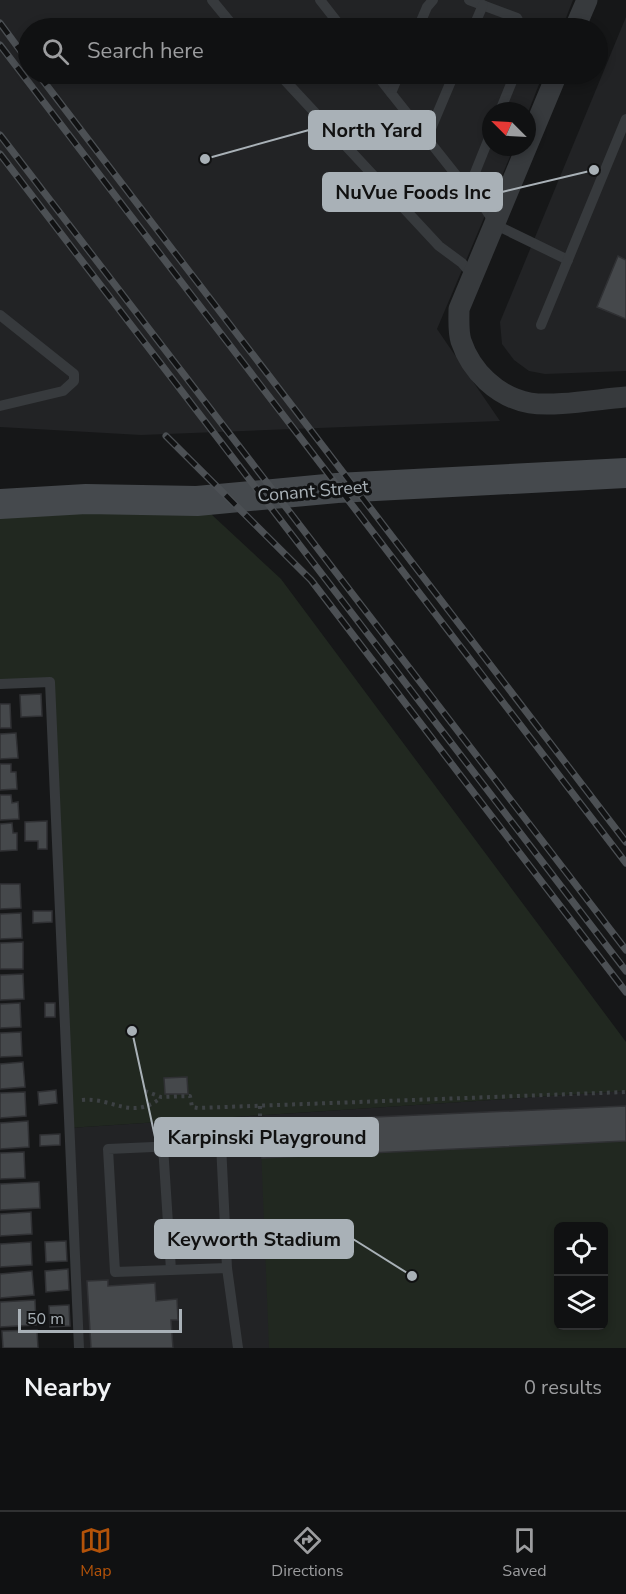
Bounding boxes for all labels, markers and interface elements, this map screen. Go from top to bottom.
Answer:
search box [18,18,608,84]
icon: search [39,35,72,68]
text: Search here [87,36,204,66]
north arrow [482,102,536,156]
callout: North Yard [309,111,435,149]
text: North Yard [321,117,423,144]
callout: NuVue Foods Inc [323,173,502,211]
text: NuVue Foods Inc [335,179,491,206]
street label: Conant Street [256,474,370,508]
callout: Karpinski Playground [155,1118,378,1156]
text: Karpinski Playground [168,1124,366,1151]
callout: Keyworth Stadium [155,1220,353,1258]
map controls [554,1222,608,1330]
button: locate [554,1222,608,1276]
text: Keyworth Stadium [167,1226,341,1253]
button: layers [554,1276,608,1330]
scale bar [18,1306,182,1334]
text: 50 m [27,1308,64,1330]
text: Nearby [24,1370,111,1405]
text: 0 results [524,1374,602,1401]
tab: Map [79,1524,112,1582]
tab: Directions [271,1524,343,1582]
tab: Saved [502,1524,547,1582]

